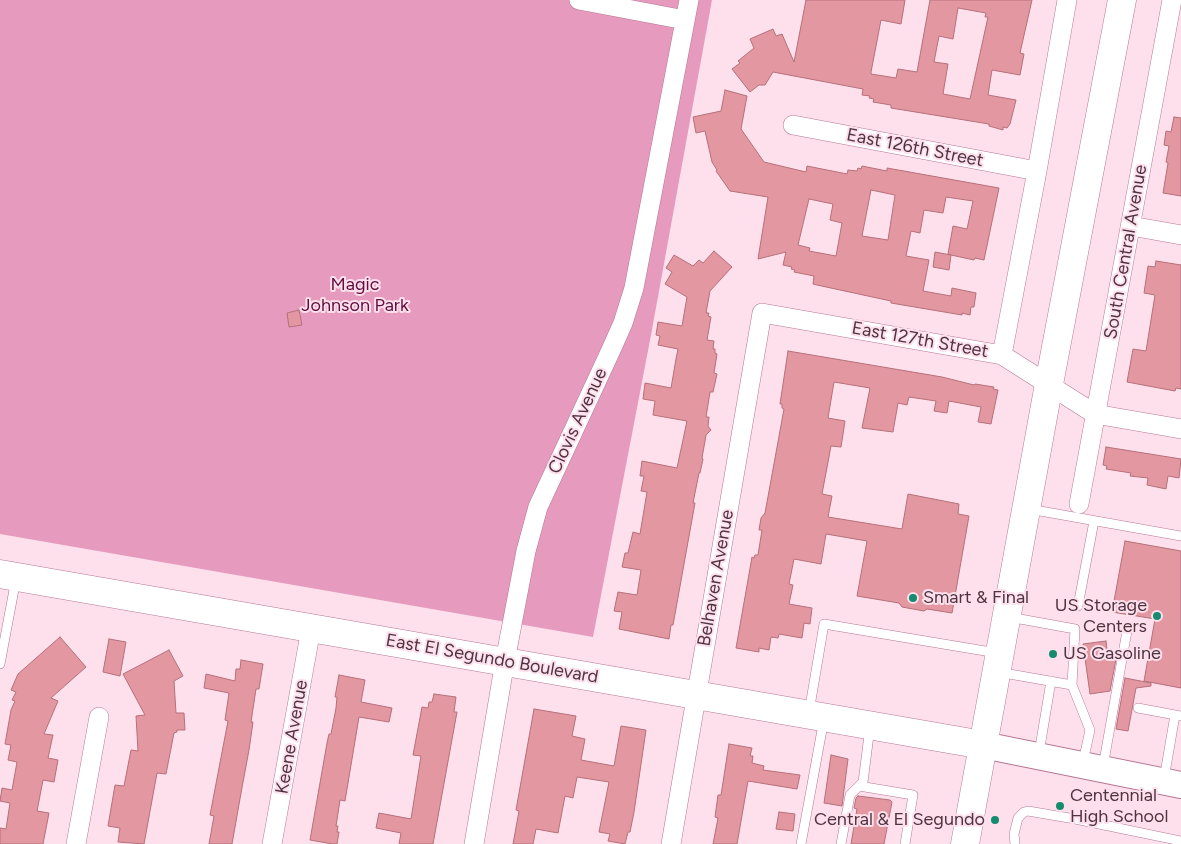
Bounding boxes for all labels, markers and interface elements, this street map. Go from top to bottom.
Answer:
street label: East 126th Street [845,124,985,172]
street label: South Central Avenue [1100,163,1152,341]
park label: Magic Johnson Park [301,274,409,316]
street label: East 127th Street [850,317,990,363]
street label: Clovis Avenue [544,365,612,477]
street label: Belhaven Avenue [693,508,739,648]
place label: Smart & Final [923,587,1029,609]
marker: Smart & Final [907,592,919,604]
place label: US Storage Centers [1055,595,1147,638]
marker: US Storage Centers [1151,610,1163,622]
street label: East El Segundo Boulevard [384,630,600,688]
place label: US Gasoline [1063,643,1161,665]
marker: US Gasoline [1047,648,1059,660]
street label: Keene Avenue [271,678,313,796]
place label: Centennial High School [1070,785,1168,828]
marker: Centennial High School [1054,800,1066,812]
place label: Central & El Segundo [814,809,985,831]
marker: Central & El Segundo [989,814,1001,826]

